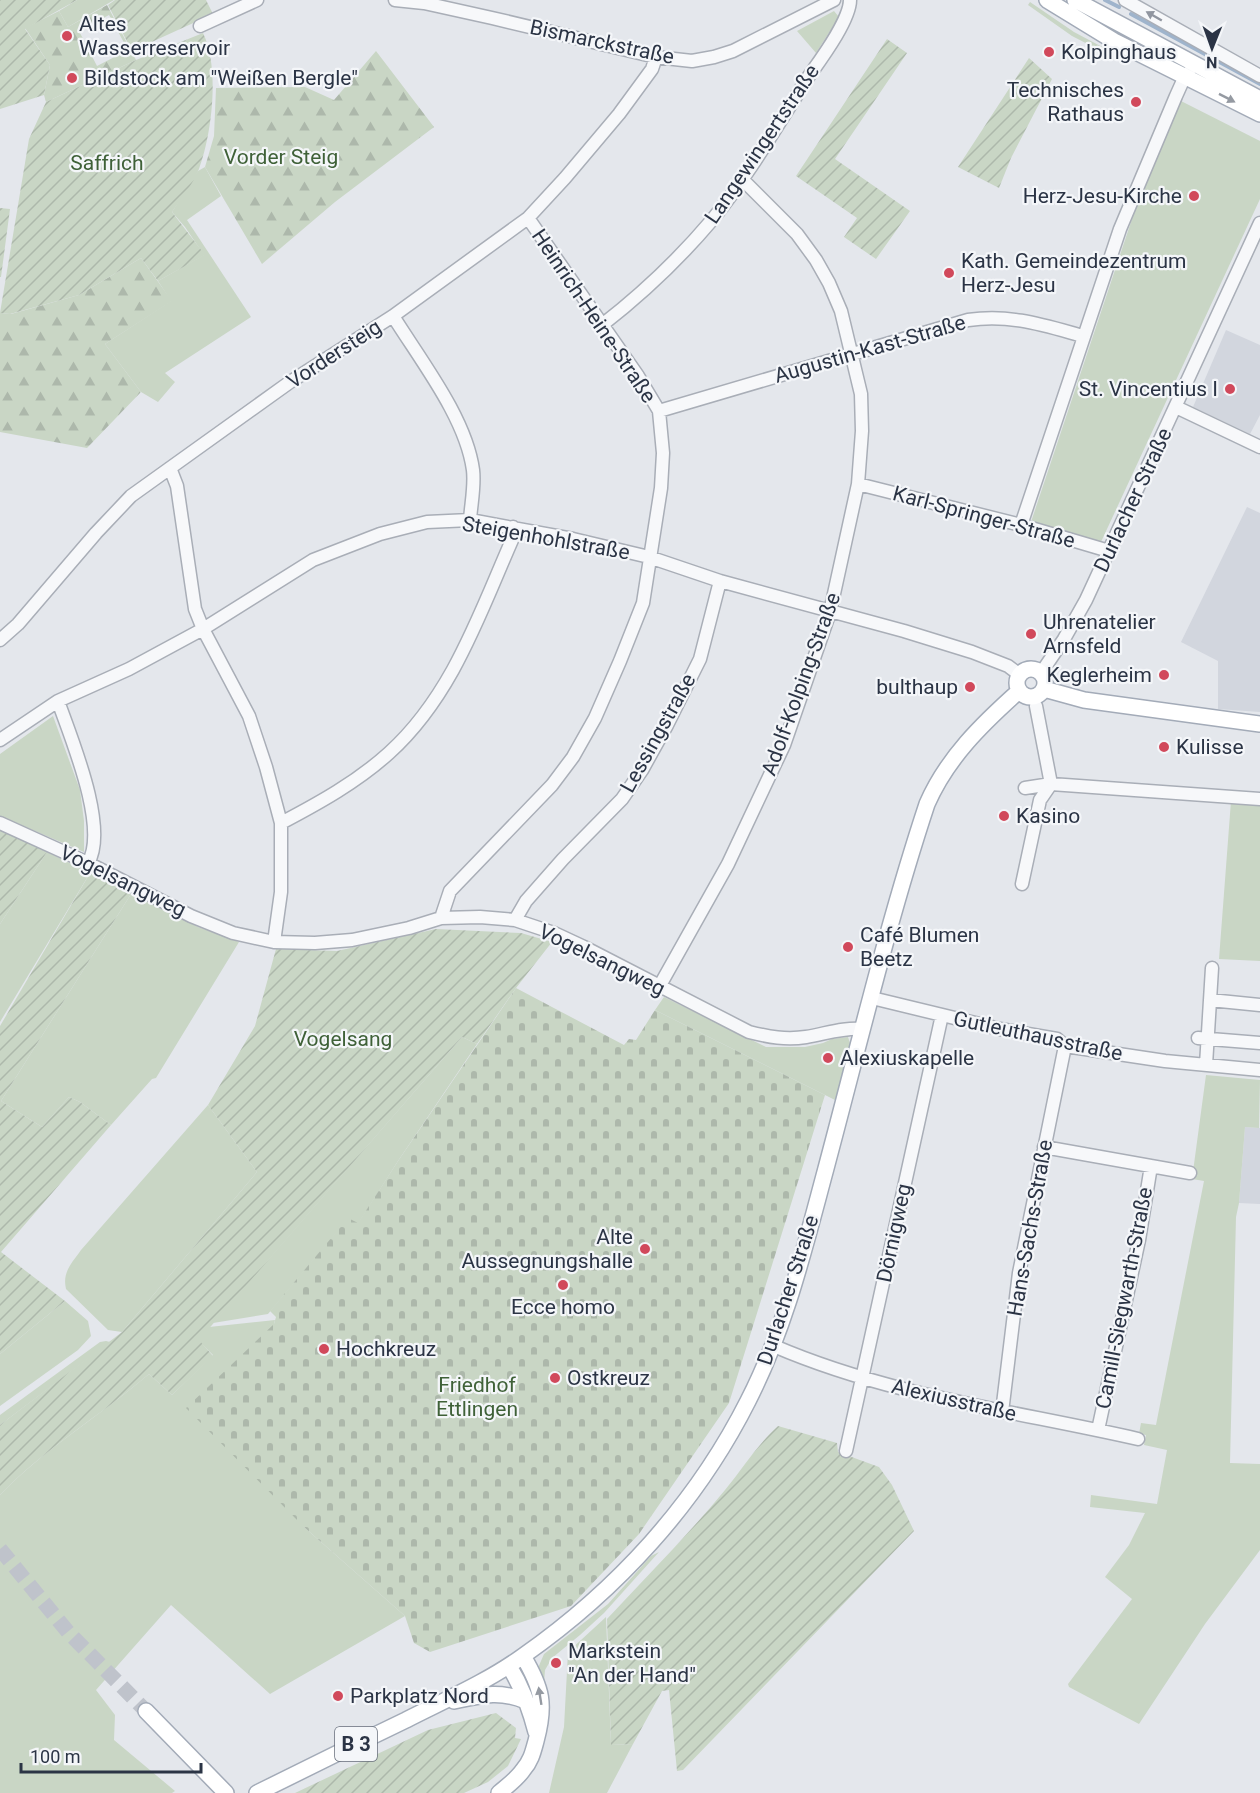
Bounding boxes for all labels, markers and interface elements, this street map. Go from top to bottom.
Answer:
one-way arrow [1146,11,1162,22]
place label: Altes Wasserreservoir [79,12,230,60]
street label: Bismarckstraße [528,15,676,69]
north arrow [1182,18,1242,78]
marker: Altes Wasserreservoir [60,29,74,43]
place label: Kolpinghaus [1061,40,1177,64]
marker: Kolpinghaus [1042,45,1056,59]
text: N [1206,53,1218,72]
street label: Langewingertstraße [700,60,824,228]
place label: Bildstock am "Weißen Bergle" [84,66,358,90]
marker: Bildstock am "Weißen Bergle" [65,71,79,85]
place label: Technisches Rathaus [1007,78,1124,126]
one-way arrow [1219,93,1236,103]
marker: Technisches Rathaus [1129,95,1143,109]
park label: Vorder Steig [224,145,338,169]
park label: Saffrich [70,151,144,175]
place label: Herz-Jesu-Kirche [1023,184,1182,208]
marker: Herz-Jesu-Kirche [1187,189,1201,203]
street label: Heinrich-Heine-Straße [527,225,661,407]
place label: Kath. Gemeindezentrum Herz-Jesu [961,249,1186,297]
marker: Kath. Gemeindezentrum Herz-Jesu [942,266,956,280]
street label: Augustin-Kast-Straße [772,310,968,388]
street label: Vordersteig [282,315,386,393]
place label: St. Vincentius I [1079,377,1218,401]
marker: St. Vincentius I [1223,382,1237,396]
street label: Durlacher Straße [1089,424,1177,576]
street label: Karl-Springer-Straße [890,481,1078,553]
street label: Steigenhohlstraße [460,511,632,565]
street label: Adolf-Kolping-Straße [757,589,845,779]
place label: Uhrenatelier Arnsfeld [1043,610,1156,658]
marker: Uhrenatelier Arnsfeld [1024,627,1038,641]
place label: Keglerheim [1047,663,1152,687]
marker: Keglerheim [1157,668,1171,682]
street label: Lessingstraße [615,669,701,797]
place label: bulthaup [876,675,958,699]
marker: bulthaup [963,680,977,694]
place label: Kulisse [1176,735,1244,759]
marker: Kulisse [1157,740,1171,754]
place label: Kasino [1016,804,1080,828]
marker: Kasino [997,809,1011,823]
street label: Vogelsangweg [56,840,190,922]
street label: Vogelsangweg [535,919,669,1001]
place label: Café Blumen Beetz [860,923,979,971]
marker: Café Blumen Beetz [841,940,855,954]
street label: Gutleuthausstraße [951,1006,1125,1066]
park label: Vogelsang [294,1027,392,1051]
place label: Alexiuskapelle [840,1046,974,1070]
marker: Alexiuskapelle [821,1051,835,1065]
street label: Hans-Sachs-Straße [1003,1138,1057,1318]
street label: Dörnigweg [872,1182,916,1284]
street label: Camill-Siegwarth-Straße [1091,1185,1157,1411]
street label: Durlacher Straße [752,1212,824,1368]
place label: Alte Aussegnungshalle [461,1225,633,1273]
marker: Alte Aussegnungshalle [638,1242,652,1256]
marker: Ecce homo [556,1278,570,1292]
place label: Ecce homo [511,1295,615,1319]
place label: Hochkreuz [336,1337,436,1361]
marker: Hochkreuz [317,1342,331,1356]
place label: Ostkreuz [567,1366,650,1390]
marker: Ostkreuz [548,1371,562,1385]
park label: Friedhof Ettlingen [436,1373,518,1421]
street label: Alexiusstraße [889,1374,1019,1426]
place label: Markstein "An der Hand" [568,1639,696,1687]
marker: Markstein "An der Hand" [549,1656,563,1670]
place label: Parkplatz Nord [350,1684,489,1708]
one-way arrow [535,1686,544,1705]
marker: Parkplatz Nord [331,1689,345,1703]
road number: B 3 [335,1727,377,1761]
scale bar [21,1736,201,1774]
text: 100 m [30,1746,81,1767]

